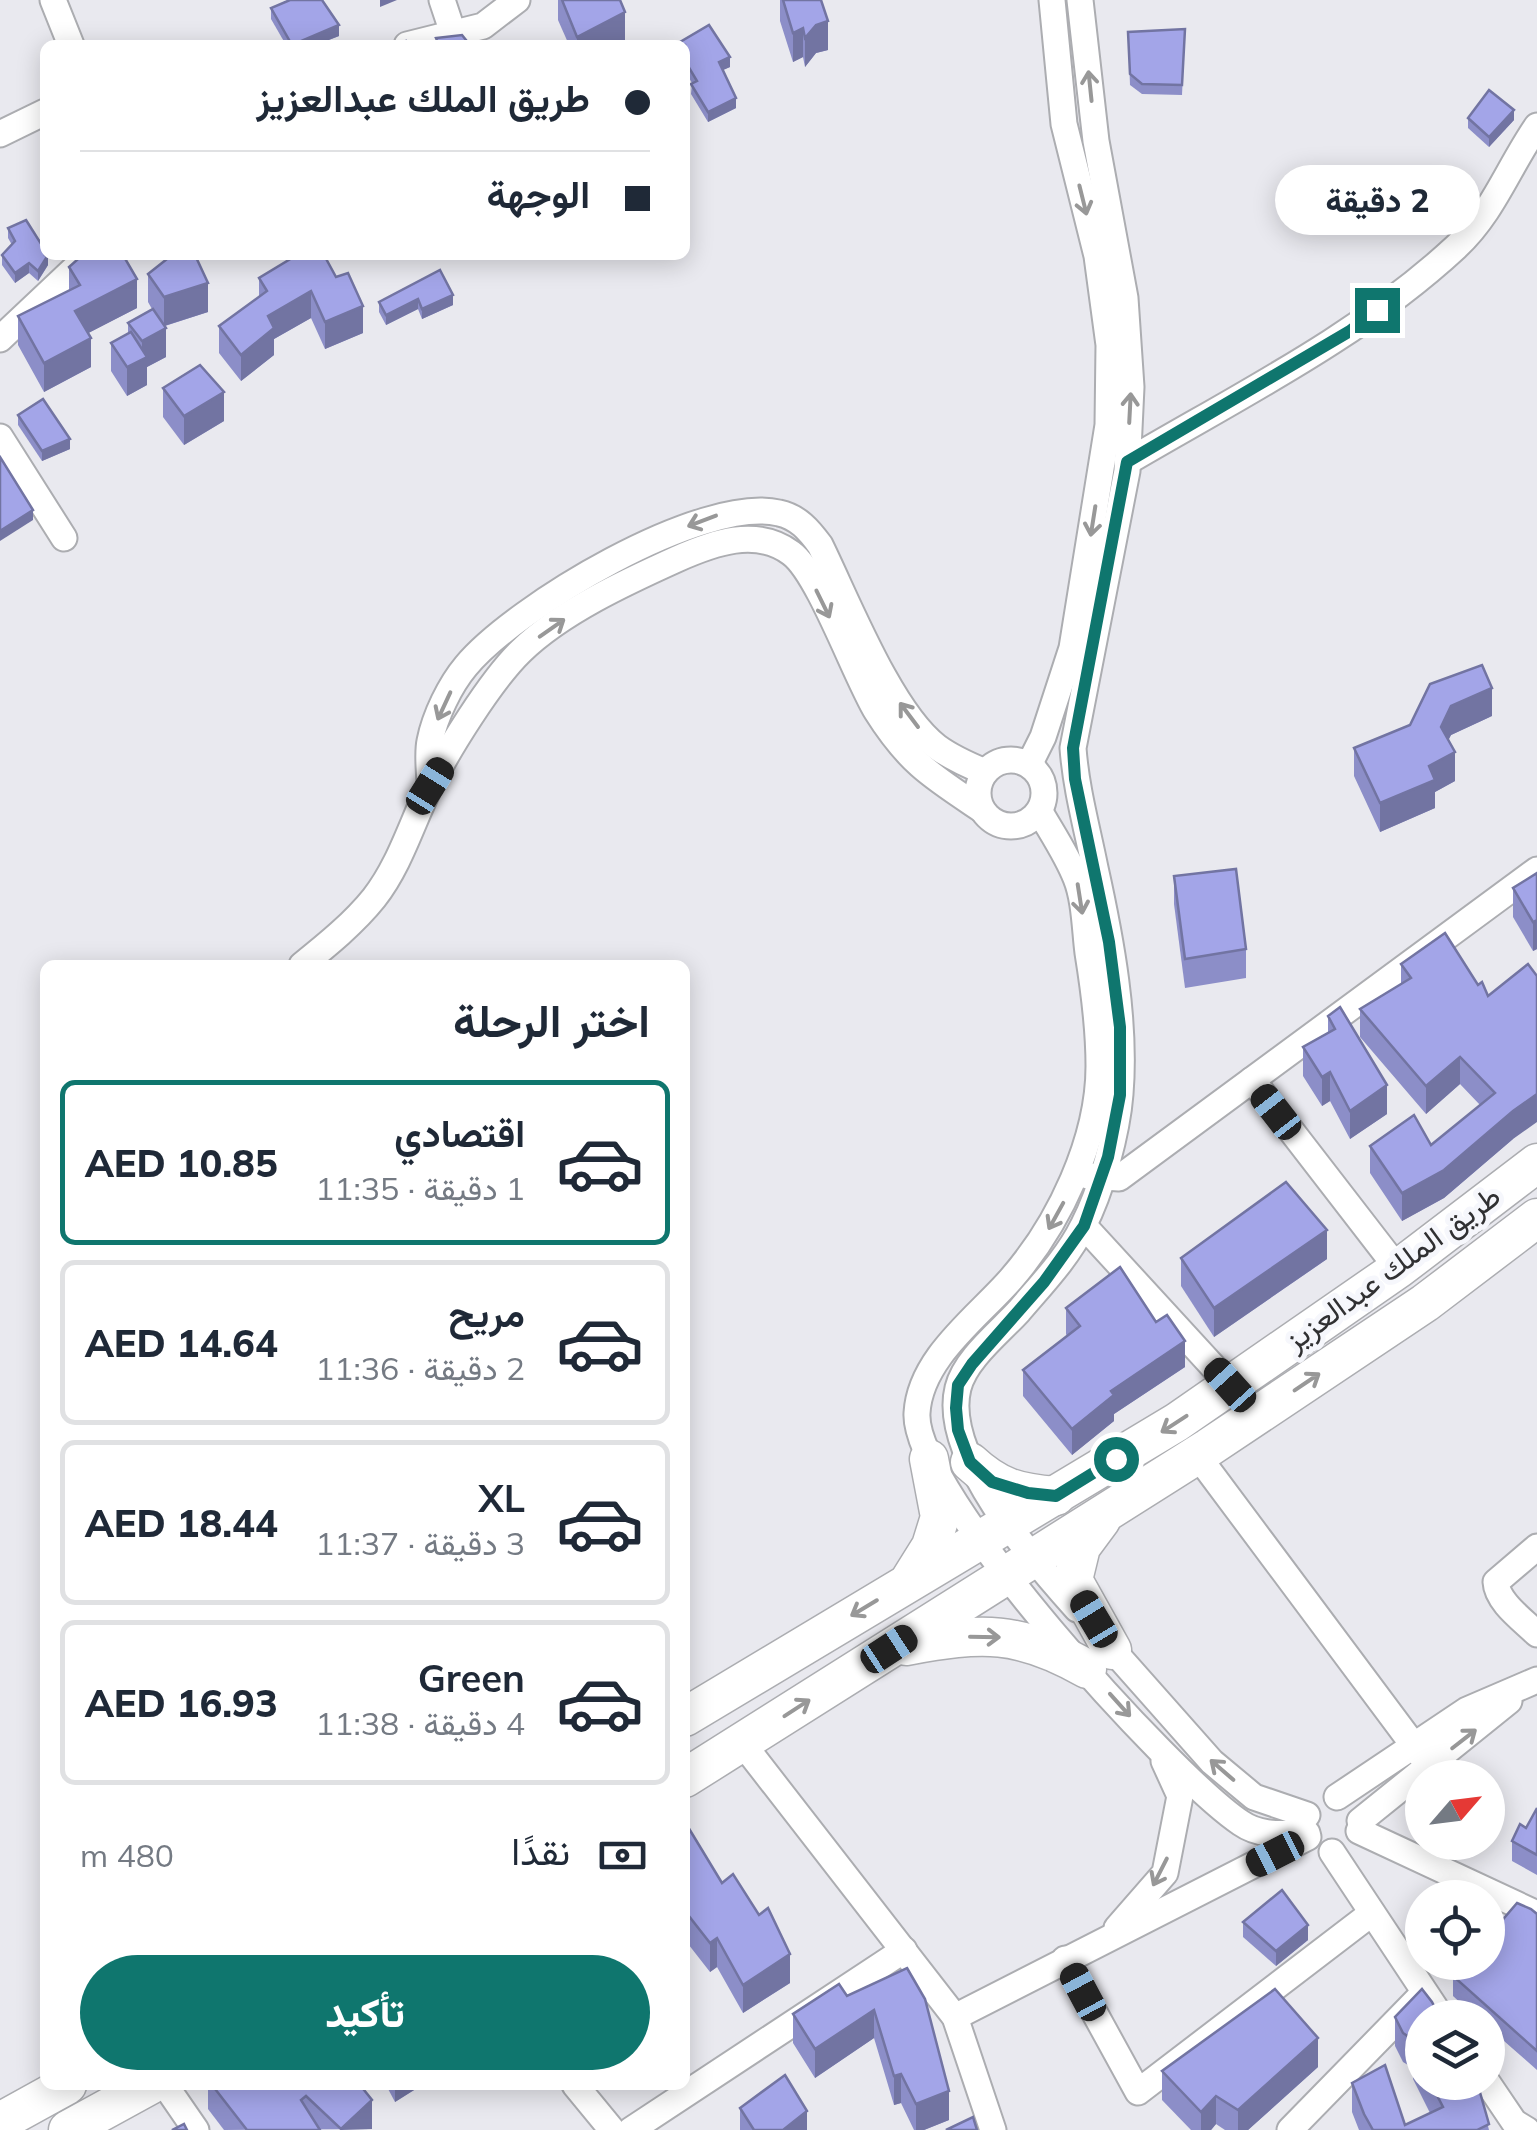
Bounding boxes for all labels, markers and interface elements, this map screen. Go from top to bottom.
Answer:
one-way arrow [1080,71,1099,103]
text: طريق الملك عبدالعزيز [256,74,590,122]
callout: 2 دقيقة [1274,165,1480,235]
text: الوجهة [487,170,590,218]
text: 2 دقيقة [1325,180,1430,220]
one-way arrow [1075,183,1093,215]
route end [1355,288,1400,333]
one-way arrow [1121,392,1140,425]
one-way arrow [1083,504,1102,537]
one-way arrow [687,514,718,532]
one-way arrow [814,589,833,618]
one-way arrow [538,618,565,639]
one-way arrow [434,690,452,721]
one-way arrow [898,702,919,729]
car [401,753,459,819]
one-way arrow [1072,883,1090,915]
text: اختر الرحلة [453,992,650,1048]
car [1246,1079,1306,1145]
text: اقتصادي [394,1109,525,1157]
icon: car [555,1118,645,1208]
text: AED 10.85 [85,1139,278,1187]
text: 1 دقيقة · 11:35 [315,1168,525,1208]
street label: طريق الملك عبدالعزيز [1276,1176,1508,1359]
one-way arrow [1045,1200,1065,1230]
text: مريح [449,1289,525,1337]
icon: car [555,1298,645,1388]
text: AED 14.64 [85,1319,278,1367]
text: 2 دقيقة · 11:36 [315,1348,525,1388]
car [1199,1353,1261,1417]
one-way arrow [1292,1372,1320,1393]
one-way arrow [1160,1413,1188,1434]
route start [1094,1437,1139,1482]
text: XL [478,1474,525,1522]
icon: car [555,1478,645,1568]
text: AED 18.44 [85,1499,278,1547]
text: 3 دقيقة · 11:37 [315,1523,525,1563]
car [1066,1586,1122,1652]
one-way arrow [850,1598,879,1618]
car [856,1620,922,1678]
one-way arrow [969,1627,1001,1646]
text: Green [418,1654,525,1702]
icon: car [555,1658,645,1748]
text: AED 16.93 [85,1679,278,1727]
one-way arrow [1108,1692,1131,1717]
one-way arrow [783,1698,811,1719]
text: 4 دقيقة · 11:38 [315,1703,525,1743]
one-way arrow [1450,1728,1476,1750]
one-way arrow [1210,1760,1236,1782]
north arrow [1405,1760,1505,1860]
map controls [1405,1760,1505,2100]
text: نقدًا [511,1827,570,1875]
car [1241,1827,1309,1881]
icon: cash [595,1828,650,1883]
text: 480 m [80,1835,174,1875]
one-way arrow [1150,1857,1169,1886]
button: locate [1405,1880,1505,1980]
button: تأكيد [80,1955,650,2070]
car [1056,1958,1110,2026]
button: layers [1405,2000,1505,2100]

